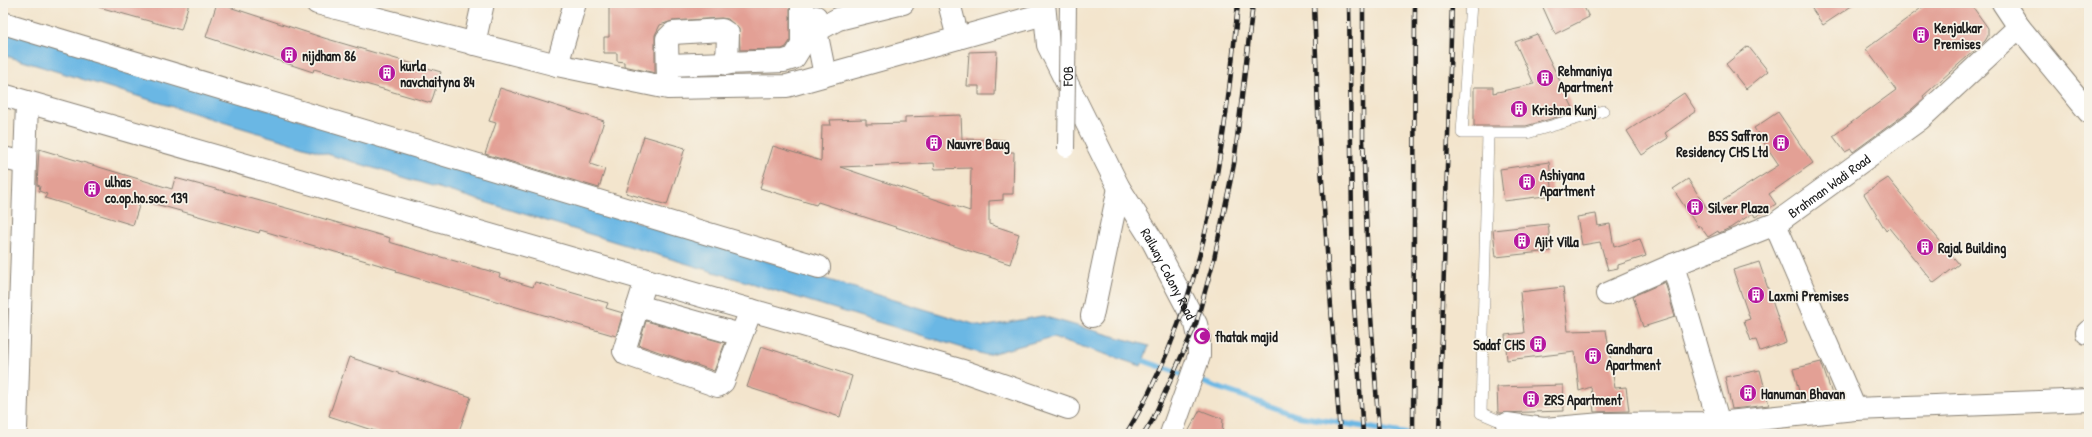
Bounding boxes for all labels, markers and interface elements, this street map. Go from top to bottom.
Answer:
place label: Kenjalkar Premises [1934,18,1983,53]
building icon: Kenjalkar Premises [1911,25,1931,45]
building icon: nijdham 86 [279,45,299,65]
place label: nijdham 86 [302,46,356,66]
place label: kurla navchaityna 84 [400,56,475,93]
place label: Rehmaniya Apartment [1558,61,1614,98]
building icon: kurla navchaityna 84 [377,63,397,83]
street label: FOB [1057,66,1077,87]
building icon: Rehmaniya Apartment [1535,68,1555,88]
building icon: Krishna Kunj [1509,99,1529,119]
place label: Krishna Kunj [1532,100,1597,120]
place label: BSS Saffron Residency CHS Ltd [1676,126,1769,163]
building icon: Nauvre Baug [924,133,944,153]
building icon: BSS Saffron Residency CHS Ltd [1771,133,1791,153]
place label: Nauvre Baug [947,134,1010,155]
street label: Brahman Wadi Road [1783,149,1874,222]
place label: Ashiyana Apartment [1540,165,1596,202]
place label: ulhas co.op.ho.soc. 139 [105,172,188,209]
building icon: Ashiyana Apartment [1517,172,1537,192]
building icon: ulhas co.op.ho.soc. 139 [82,179,102,199]
building icon: Silver Plaza [1685,197,1705,217]
place label: Silver Plaza [1708,198,1769,217]
street label: Railway Colony Road [1137,224,1202,323]
building icon: Ajit Villa [1512,231,1532,251]
place label: Ajit Villa [1535,232,1579,252]
building icon: Rajal Building [1915,237,1935,257]
place label: Rajal Building [1938,238,2006,259]
building icon: Laxmi Premises [1746,285,1766,305]
place label: Laxmi Premises [1769,286,1849,305]
mosque icon: fhatak majid [1192,326,1212,346]
place label: fhatak majid [1215,327,1278,347]
building icon: Sadaf CHS [1528,334,1548,354]
place label: Sadaf CHS [1473,335,1526,354]
place label: Gandhara Apartment [1606,339,1662,376]
building icon: Gandhara Apartment [1583,346,1603,366]
building icon: Hanuman Bhavan [1738,383,1758,403]
place label: Hanuman Bhavan [1761,384,1845,403]
building icon: ZRS Apartment [1521,389,1541,409]
place label: ZRS Apartment [1544,390,1623,411]

